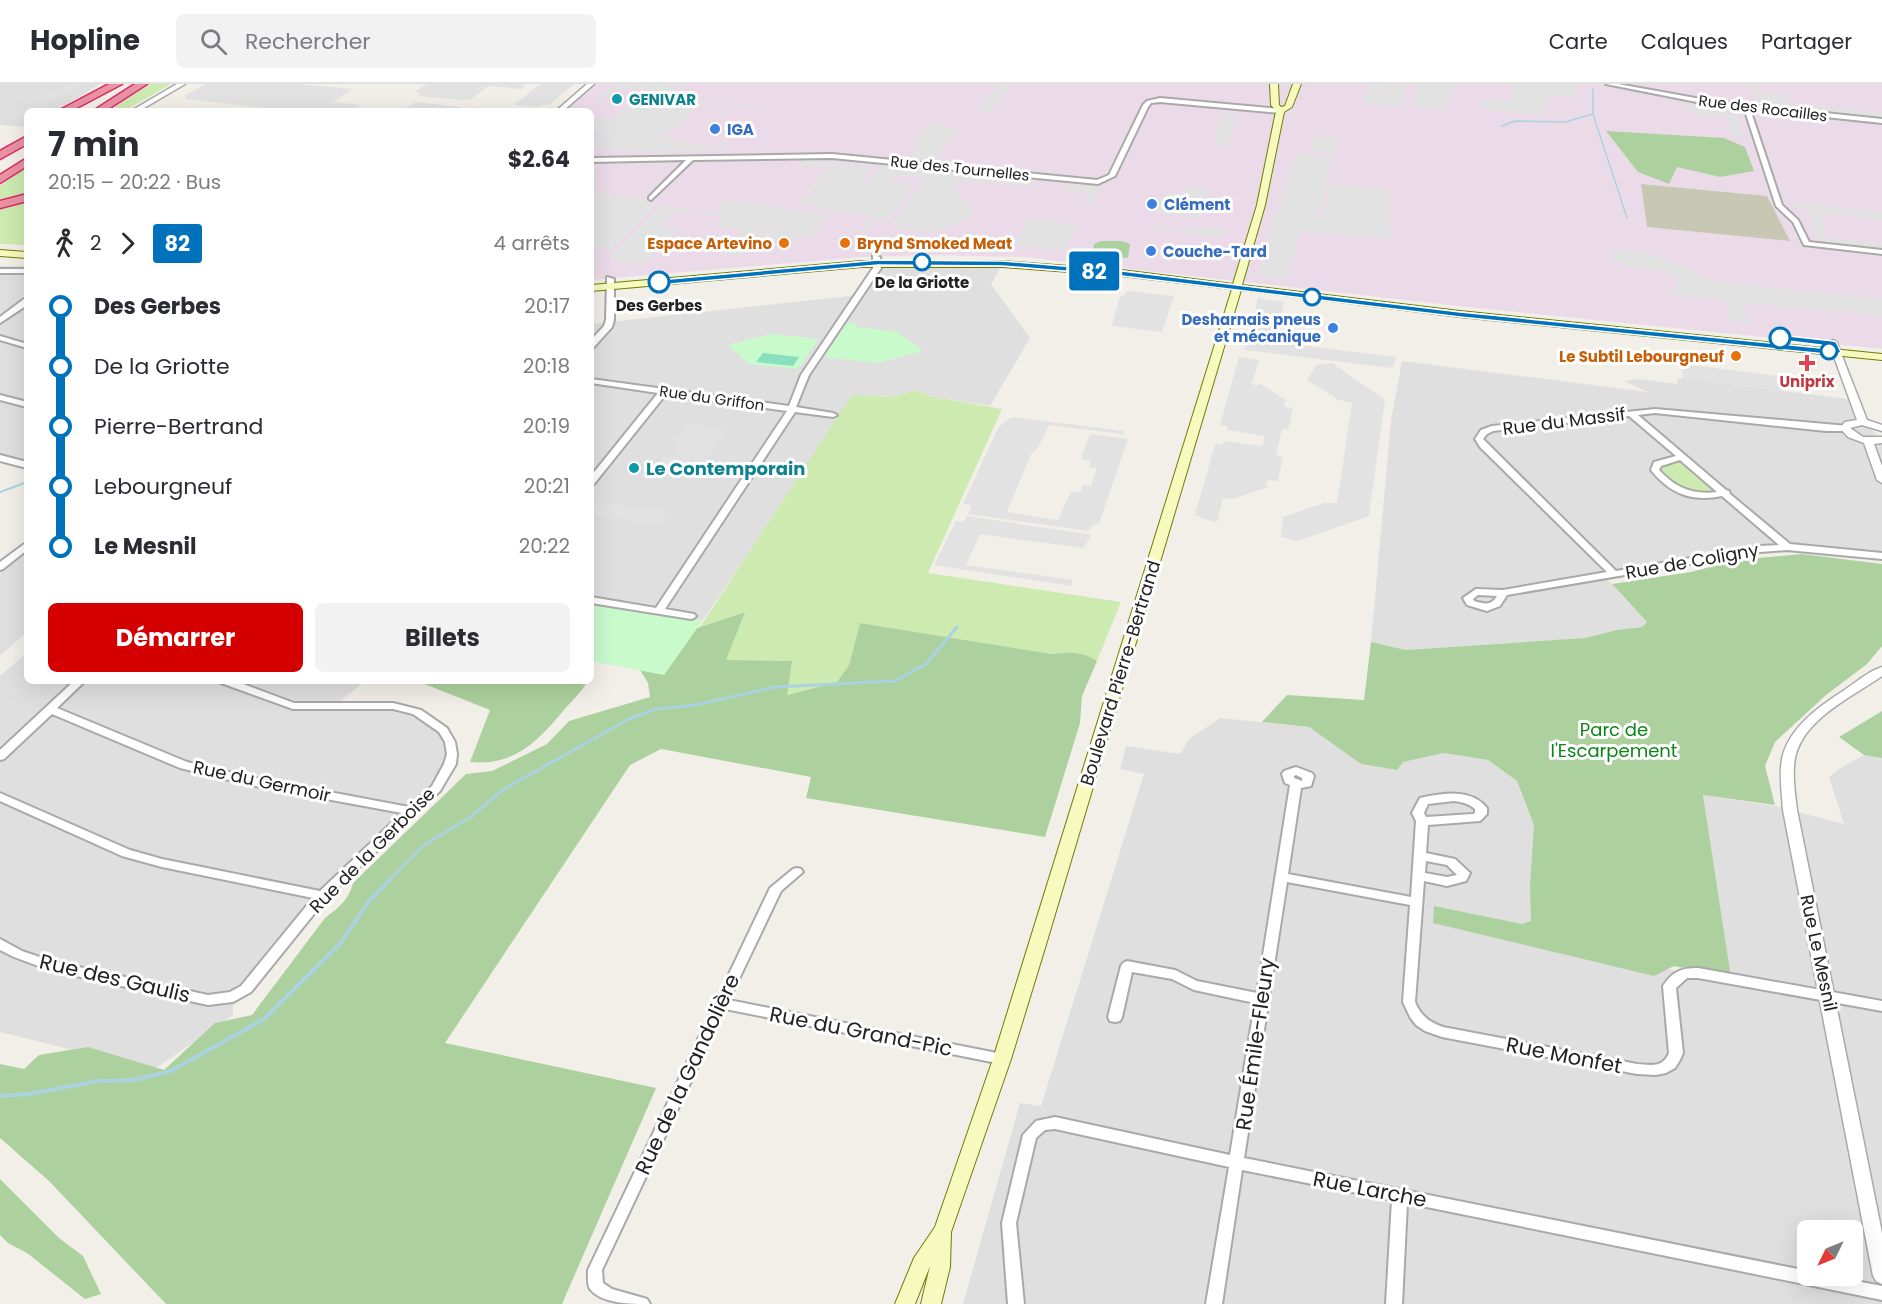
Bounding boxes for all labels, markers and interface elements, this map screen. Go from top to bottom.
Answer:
search box [176,14,596,68]
text: Hopline [30,21,140,60]
icon: search [197,25,230,58]
text: Rechercher [245,26,371,57]
text: Carte [1549,27,1608,56]
text: Calques [1641,27,1728,56]
text: Partager [1761,27,1852,56]
place label: GENIVAR [629,89,696,110]
street label: Rue des Rocailles [1697,90,1829,126]
marker: GENIVAR [610,92,624,106]
place label: IGA [727,119,754,140]
text: 7 min [48,121,140,168]
marker: IGA [708,122,722,136]
text: $2.64 [508,144,570,175]
street label: Rue des Tournelles [889,150,1031,186]
text: 20:15 – 20:22 · Bus [48,168,221,196]
place label: Clément [1164,194,1230,215]
marker: Clément [1145,197,1159,211]
icon: walk [48,227,81,260]
icon: forward [111,227,144,260]
text: 2 [90,229,102,257]
text: 82 [165,229,190,258]
text: 4 arrêts [494,229,570,257]
place label: Espace Artevino [647,233,772,254]
place label: Brynd Smoked Meat [857,233,1012,254]
marker: Espace Artevino [777,236,791,250]
marker: Brynd Smoked Meat [838,236,852,250]
place label: Couche-Tard [1163,241,1267,262]
marker: Couche-Tard [1144,244,1158,258]
line badge: 82 [1067,252,1121,291]
marker: De la Griotte [913,253,931,271]
text: 82 [1081,257,1107,286]
marker: Des Gerbes [648,271,670,293]
place label: De la Griotte [875,272,969,293]
unlabelled marker [1303,288,1321,306]
text: Des Gerbes [94,291,221,322]
text: 20:17 [524,292,570,320]
place label: Des Gerbes [616,295,702,316]
place label: Desharnais pneus et mécanique [1181,309,1321,347]
marker: Desharnais pneus et mécanique [1326,321,1340,335]
unlabelled marker [1769,327,1791,349]
unlabelled marker [1820,342,1838,360]
place label: Le Subtil Lebourgneuf [1559,346,1725,367]
marker: Le Subtil Lebourgneuf [1729,349,1743,363]
text: De la Griotte [94,351,230,382]
text: 20:18 [523,352,570,380]
marker: Uniprix [1800,356,1814,370]
place label: Uniprix [1780,371,1835,392]
street label: Rue du Griffon [658,380,766,416]
street label: Rue du Massif [1501,401,1627,441]
text: Pierre-Bertrand [94,411,263,442]
text: 20:19 [523,412,570,440]
place label: Le Contemporain [646,456,805,481]
marker: Le Contemporain [627,461,641,475]
text: Lebourgneuf [94,471,232,502]
text: 20:21 [524,472,570,500]
text: Le Mesnil [94,531,197,562]
text: 20:22 [519,532,570,560]
street label: Rue de Coligny [1624,537,1760,585]
street label: Boulevard Pierre-Bertrand [1074,557,1166,789]
button: Démarrer [48,603,303,672]
button: Billets [315,603,570,672]
park label: Parc de l'Escarpement [1551,717,1677,763]
street label: Rue du Germoir [191,754,333,808]
street label: Rue de la Gerboise [304,782,440,918]
street label: Rue Le Mesnil [1794,892,1844,1014]
street label: Rue des Gaulis [37,947,193,1009]
street label: Rue Émile-Fleury [1229,956,1281,1132]
street label: Rue de la Gandolière [628,969,746,1179]
street label: Rue du Grand-Pic [767,999,955,1063]
street label: Rue Monfet [1504,1030,1624,1080]
street label: Rue Larche [1311,1164,1429,1214]
north arrow [1797,1220,1863,1286]
map controls [1797,1220,1863,1286]

